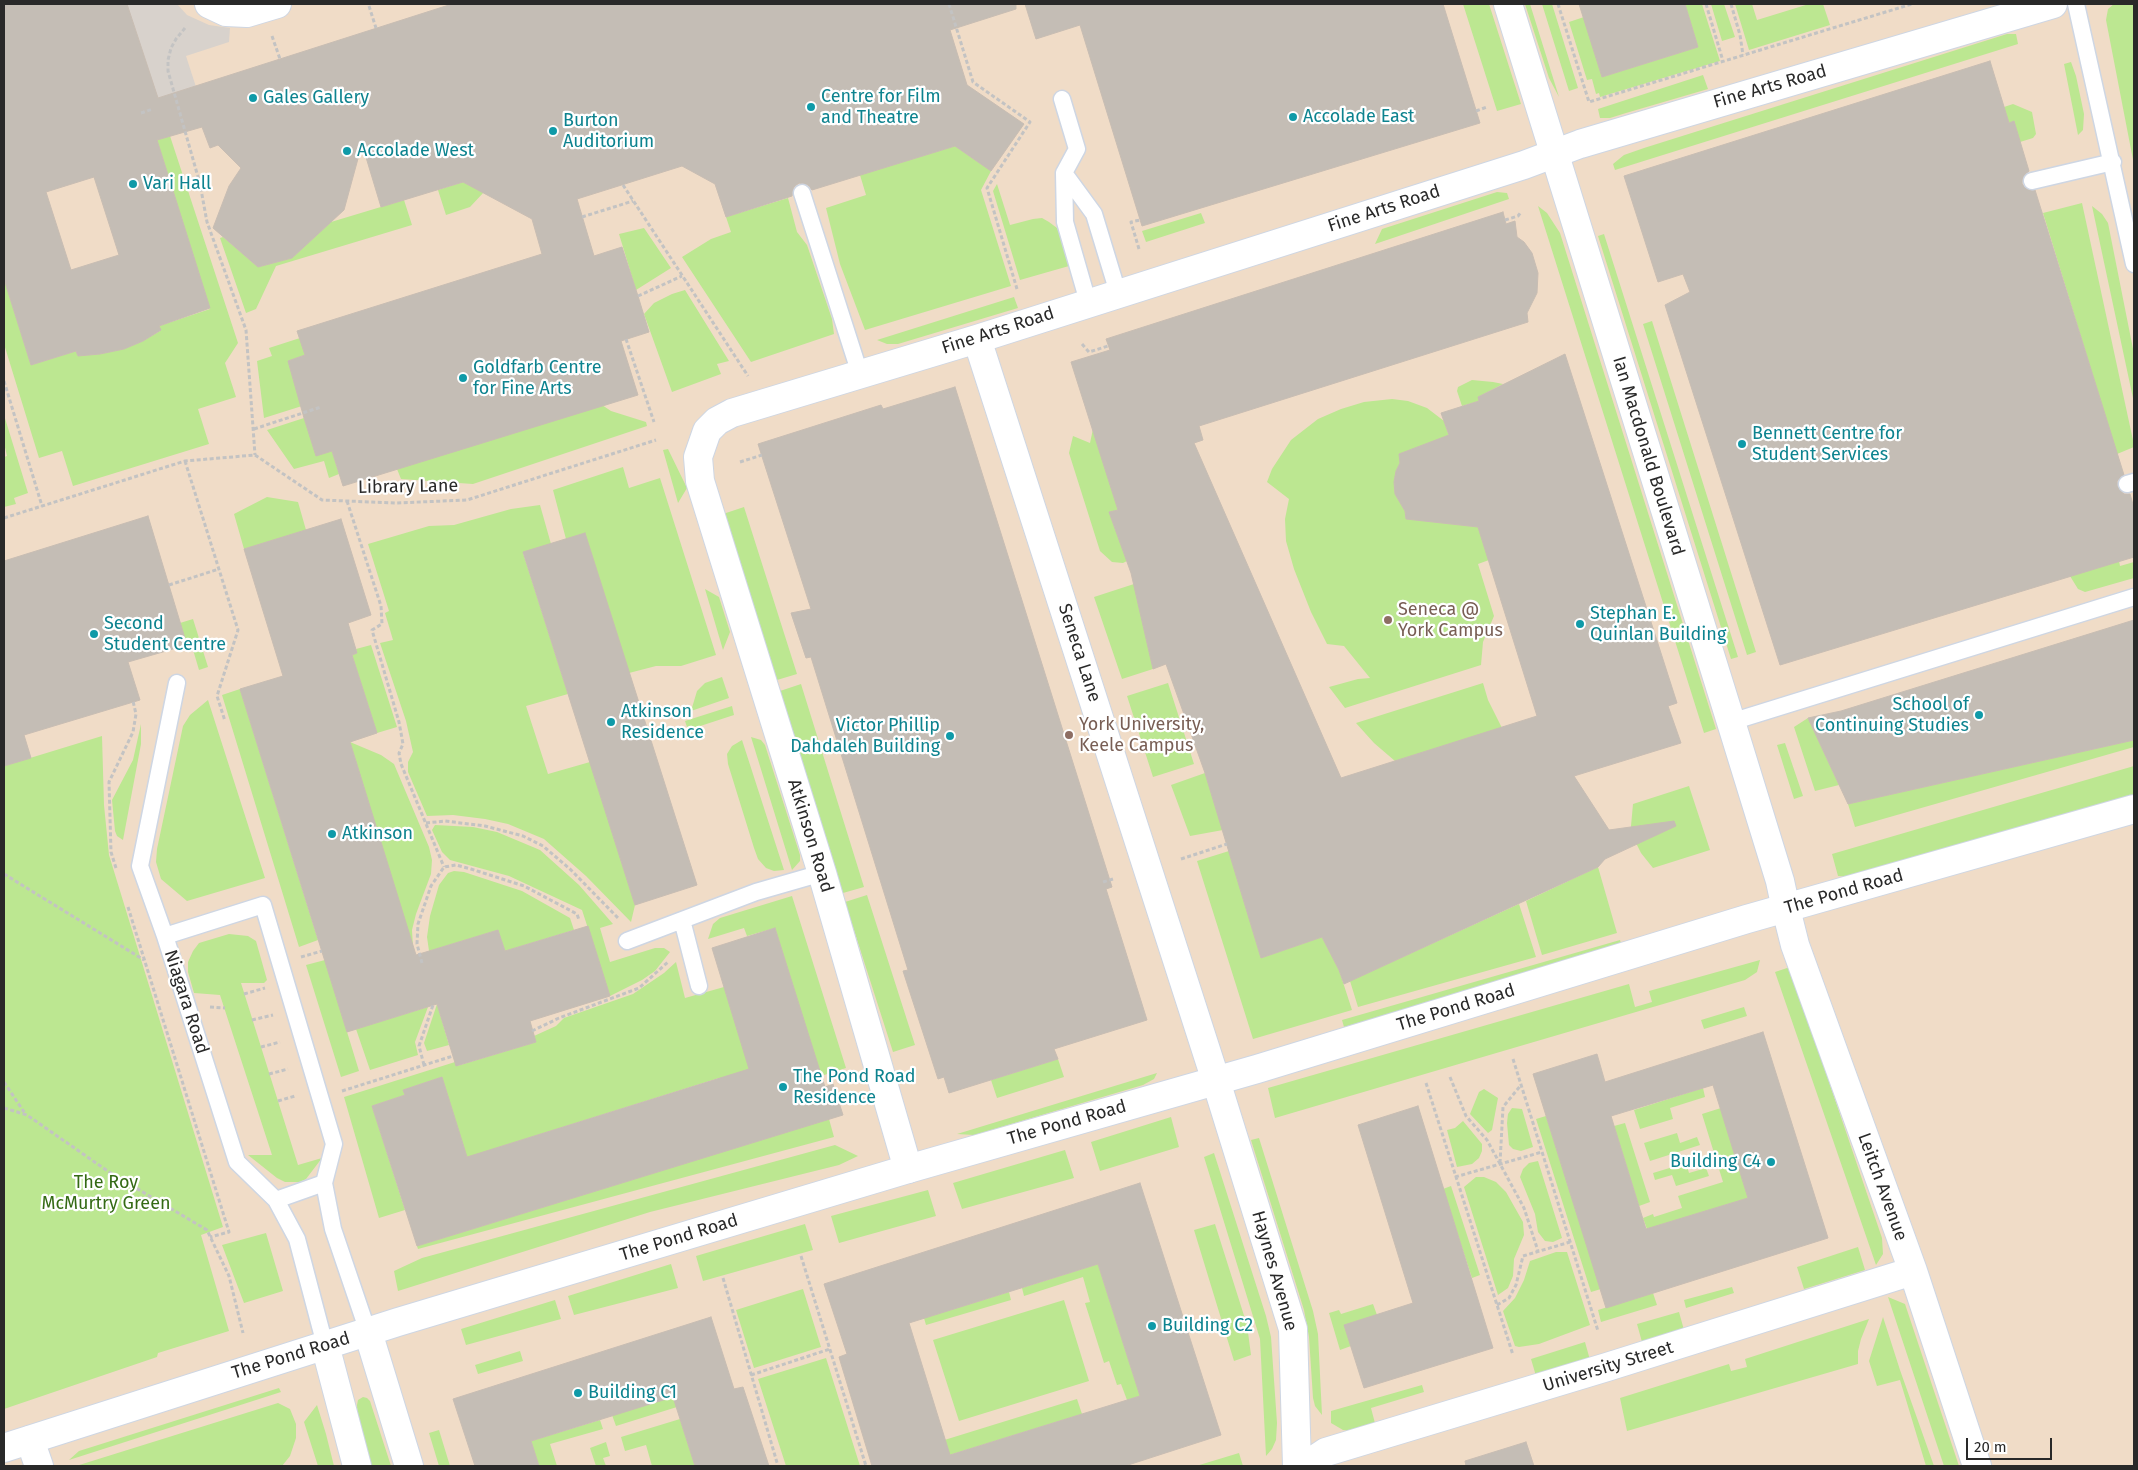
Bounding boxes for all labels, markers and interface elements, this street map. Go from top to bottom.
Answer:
street label: Fine Arts Road [1711,61,1829,113]
place label: Centre for Film and Theatre [821,86,941,128]
place label: Gales Gallery [263,87,369,109]
marker: Gales Gallery [247,92,259,104]
marker: Centre for Film and Theatre [805,101,817,113]
place label: Accolade East [1303,106,1415,128]
place label: Burton Auditorium [563,110,654,152]
marker: Accolade East [1287,111,1299,123]
marker: Burton Auditorium [547,125,559,137]
place label: Accolade West [357,140,474,162]
marker: Accolade West [341,145,353,157]
place label: Vari Hall [143,173,211,195]
marker: Vari Hall [127,178,139,190]
street label: Fine Arts Road [1325,181,1443,237]
street label: Fine Arts Road [939,303,1057,359]
street label: Ian Macdonald Boulevard [1607,354,1689,558]
place label: Goldfarb Centre for Fine Arts [473,357,601,399]
marker: Goldfarb Centre for Fine Arts [457,372,469,384]
place label: Bennett Centre for Student Services [1752,423,1902,466]
marker: Bennett Centre for Student Services [1736,438,1748,450]
street label: Library Lane [358,475,458,499]
place label: Seneca @ York Campus [1398,599,1503,642]
street label: Seneca Lane [1053,601,1105,705]
place label: Stephan E. Quinlan Building [1590,603,1726,646]
place label: Second Student Centre [104,613,226,656]
marker: Seneca @ York Campus [1382,614,1394,626]
marker: Stephan E. Quinlan Building [1574,618,1586,630]
marker: Second Student Centre [88,628,100,640]
place label: School of Continuing Studies [1815,694,1969,736]
place label: Atkinson Residence [621,701,704,744]
marker: School of Continuing Studies [1973,709,1985,721]
place label: York University, Keele Campus [1079,714,1204,756]
place label: Victor Phillip Dahdaleh Building [790,715,940,758]
marker: Atkinson Residence [605,716,617,728]
marker: York University, Keele Campus [1063,729,1075,741]
marker: Victor Phillip Dahdaleh Building [944,730,956,742]
street label: Atkinson Road [783,777,837,895]
place label: Atkinson [342,823,413,845]
marker: Atkinson [326,828,338,840]
street label: The Pond Road [1782,865,1906,919]
street label: Niagara Road [159,947,213,1057]
street label: The Pond Road [1394,980,1518,1036]
place label: The Pond Road Residence [793,1066,915,1108]
marker: The Pond Road Residence [777,1081,789,1093]
street label: The Pond Road [1005,1096,1129,1150]
street label: Leitch Avenue [1852,1130,1912,1244]
place label: Building C4 [1670,1151,1761,1173]
marker: Building C4 [1765,1156,1777,1168]
park label: The Roy McMurtry Green [41,1172,171,1214]
street label: Haynes Avenue [1247,1208,1301,1334]
street label: The Pond Road [617,1210,741,1266]
place label: Building C2 [1162,1315,1253,1337]
marker: Building C2 [1146,1320,1158,1332]
street label: The Pond Road [229,1328,353,1384]
street label: University Street [1540,1337,1676,1397]
place label: Building C1 [588,1382,677,1404]
marker: Building C1 [572,1387,584,1399]
scale bar [1968,1428,2054,1460]
text: 20 m [1974,1438,2007,1456]

